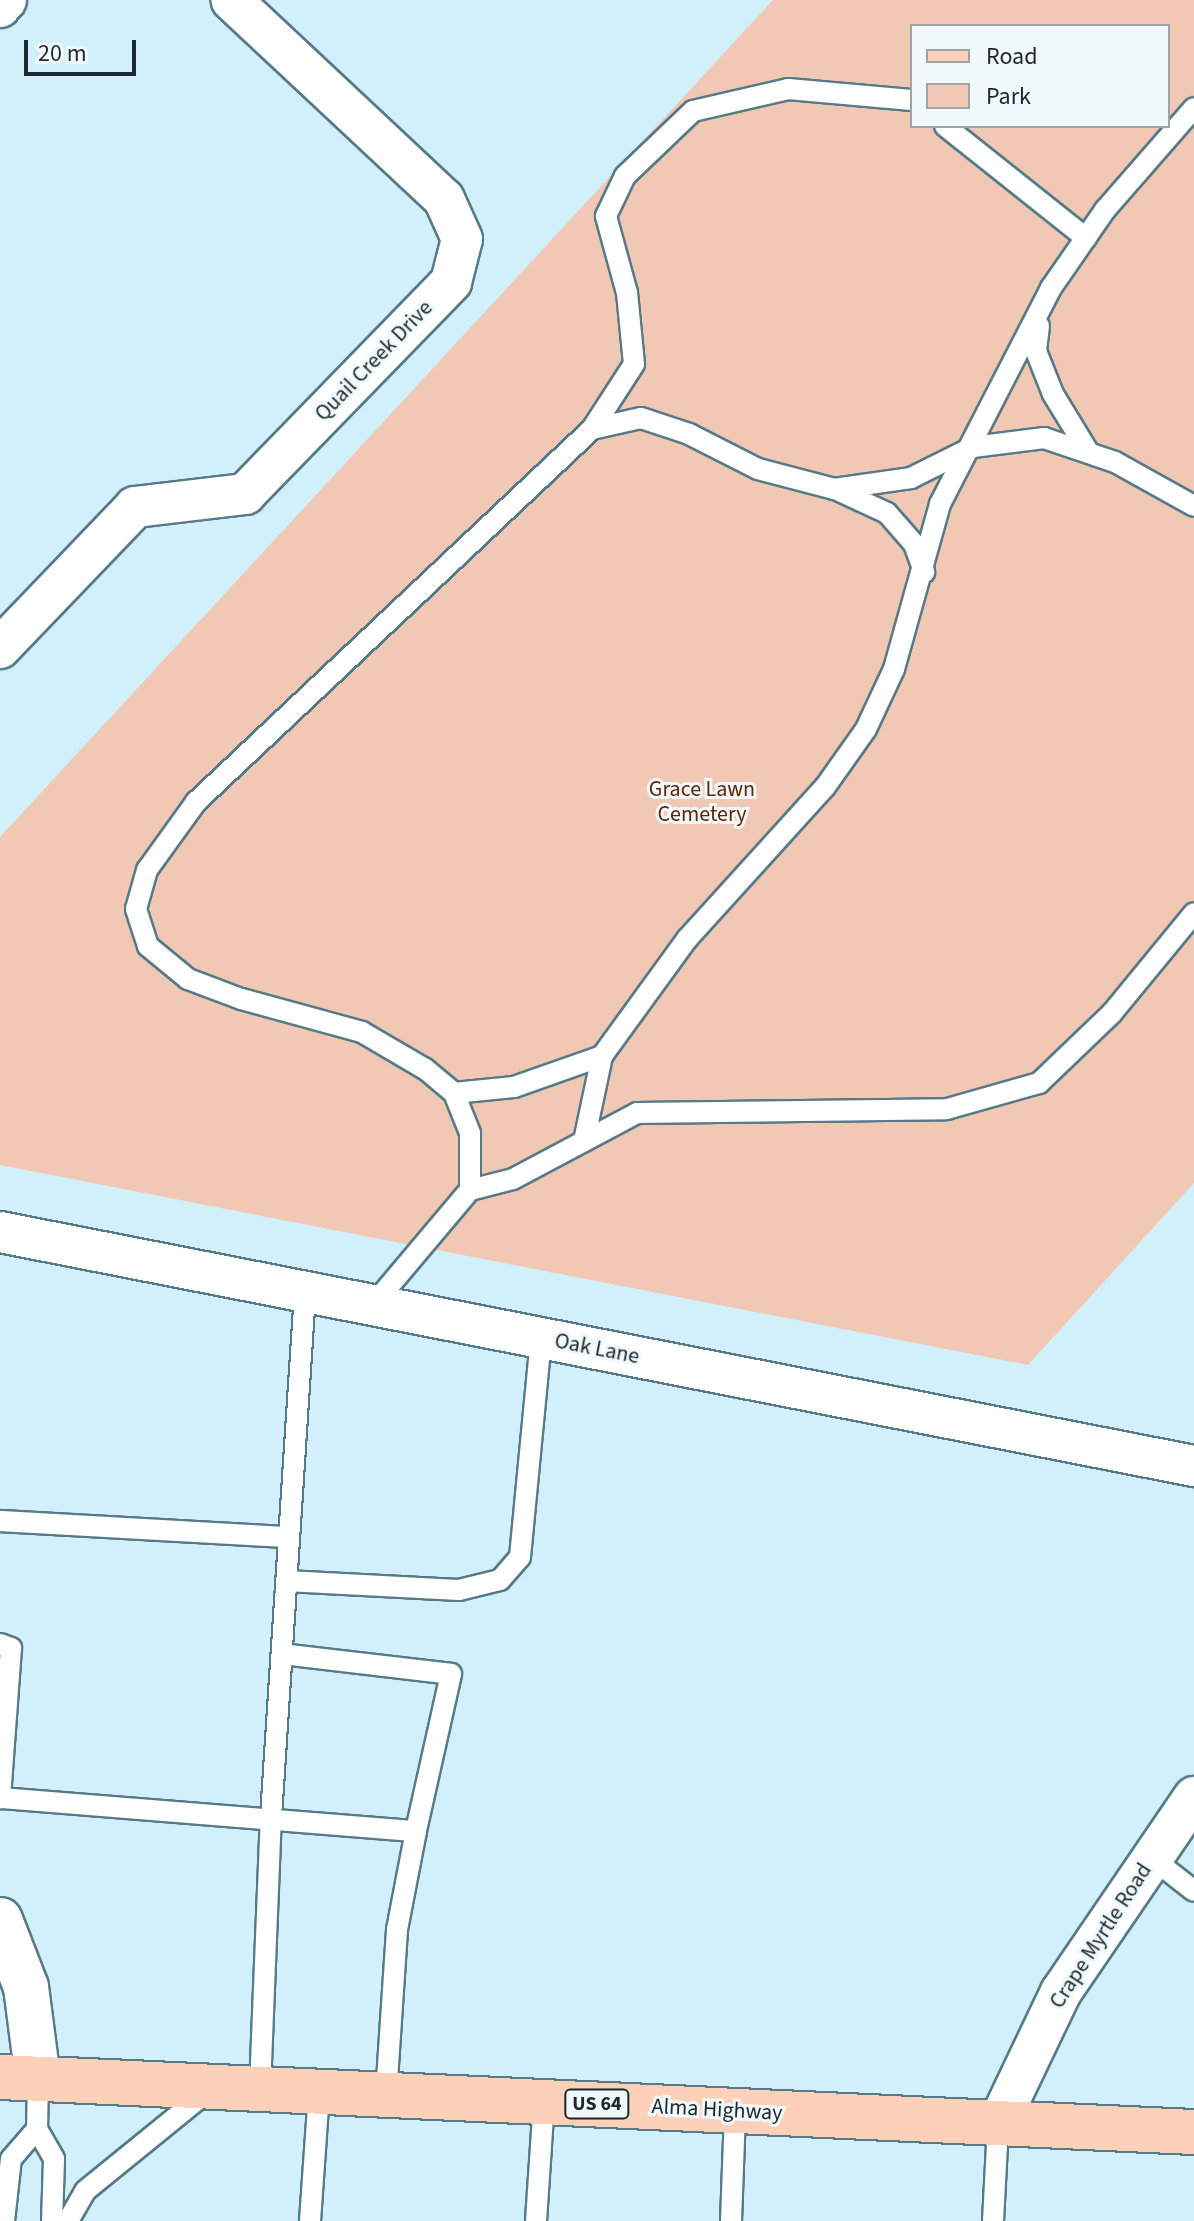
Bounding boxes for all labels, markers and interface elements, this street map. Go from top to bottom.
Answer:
scale bar [28,24,140,74]
legend [910,24,1170,128]
text: 20 m [38,36,87,71]
text: Road [986,39,1038,74]
text: Park [986,79,1031,114]
street label: Quail Creek Drive [310,295,438,427]
park label: Grace Lawn Cemetery [649,776,755,828]
street label: Oak Lane [552,1328,642,1370]
street label: Crape Myrtle Road [1044,1858,1158,2014]
road number: US 64 [563,2088,631,2120]
street label: Alma Highway [651,2093,783,2127]

